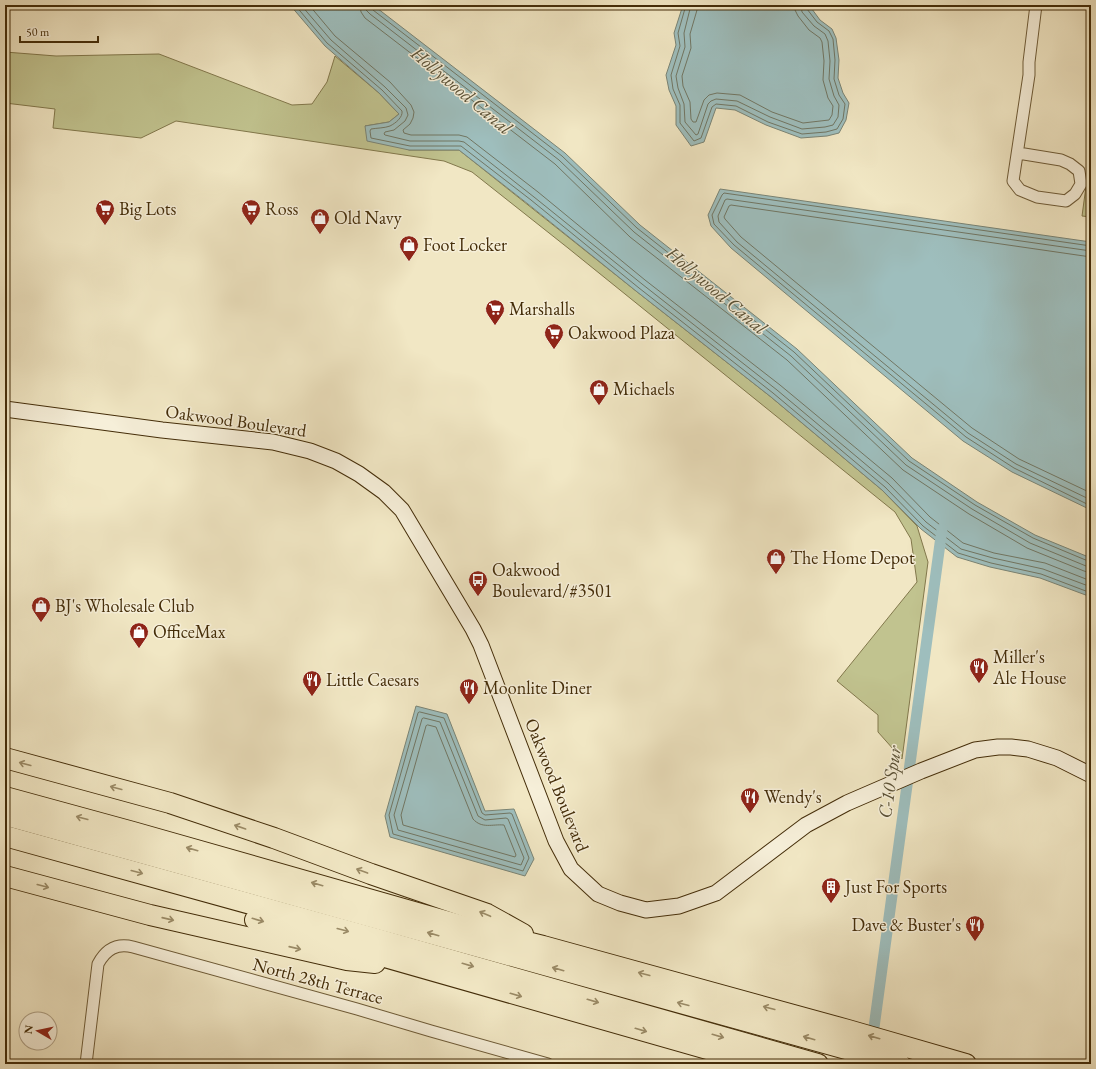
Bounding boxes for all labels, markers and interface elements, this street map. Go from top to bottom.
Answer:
scale bar [20,18,98,44]
text: 50 m [26,24,50,40]
water label: Hollywood Canal [405,40,518,140]
place label: Big Lots [119,197,176,220]
place label: Ross [265,197,299,220]
supermarket icon: Big Lots [94,198,116,226]
supermarket icon: Ross [240,198,262,226]
place label: Old Navy [334,206,402,229]
shop icon: Old Navy [309,207,331,235]
place label: Foot Locker [423,233,507,256]
shop icon: Foot Locker [398,234,420,262]
water label: Hollywood Canal [660,240,773,340]
place label: Marshalls [509,297,575,320]
supermarket icon: Marshalls [484,298,506,326]
place label: Oakwood Plaza [568,321,676,344]
supermarket icon: Oakwood Plaza [543,322,565,350]
place label: Michaels [613,377,675,400]
shop icon: Michaels [588,378,610,406]
street label: Oakwood Boulevard [164,399,309,442]
place label: The Home Depot [790,546,915,569]
shop icon: The Home Depot [765,547,787,575]
place label: Oakwood Boulevard/#3501 [492,558,612,602]
bus stop icon: Oakwood Boulevard/#3501 [467,569,489,597]
place label: BJ's Wholesale Club [55,594,194,617]
shop icon: BJ's Wholesale Club [30,595,52,623]
place label: OfficeMax [153,620,226,643]
shop icon: OfficeMax [128,621,150,649]
place label: Miller's Ale House [992,645,1066,689]
restaurant icon: Miller's Ale House [968,656,990,684]
place label: Little Caesars [326,668,419,691]
restaurant icon: Little Caesars [301,669,323,697]
place label: Moonlite Diner [483,676,592,699]
restaurant icon: Moonlite Diner [458,677,480,705]
street label: Oakwood Boulevard [520,715,595,856]
water label: C-10 Spur [872,743,907,820]
one-way arrow [19,760,32,767]
one-way arrow [110,784,123,792]
place label: Wendy's [764,785,822,808]
restaurant icon: Wendy's [739,786,761,814]
one-way arrow [76,814,89,822]
one-way arrow [234,823,247,830]
one-way arrow [186,845,199,852]
one-way arrow [357,866,369,874]
one-way arrow [130,869,143,877]
place label: Just For Sports [843,875,947,898]
building icon: Just For Sports [820,876,842,904]
one-way arrow [311,880,324,887]
one-way arrow [36,883,49,890]
one-way arrow [479,910,491,917]
place label: Dave & Buster's [851,913,961,936]
restaurant icon: Dave & Buster's [964,914,986,942]
one-way arrow [162,916,175,924]
one-way arrow [251,917,264,924]
one-way arrow [337,926,350,934]
one-way arrow [427,930,440,937]
one-way arrow [288,945,301,953]
street label: North 28th Terrace [250,952,386,1009]
one-way arrow [462,962,475,969]
one-way arrow [552,965,565,972]
one-way arrow [638,970,651,977]
one-way arrow [509,992,522,999]
one-way arrow [587,997,600,1005]
one-way arrow [677,999,690,1007]
one-way arrow [763,1004,776,1012]
north arrow [18,1011,58,1051]
text: N [21,1024,36,1035]
one-way arrow [634,1027,647,1034]
one-way arrow [712,1033,725,1040]
one-way arrow [868,1033,881,1040]
one-way arrow [802,1034,815,1042]

